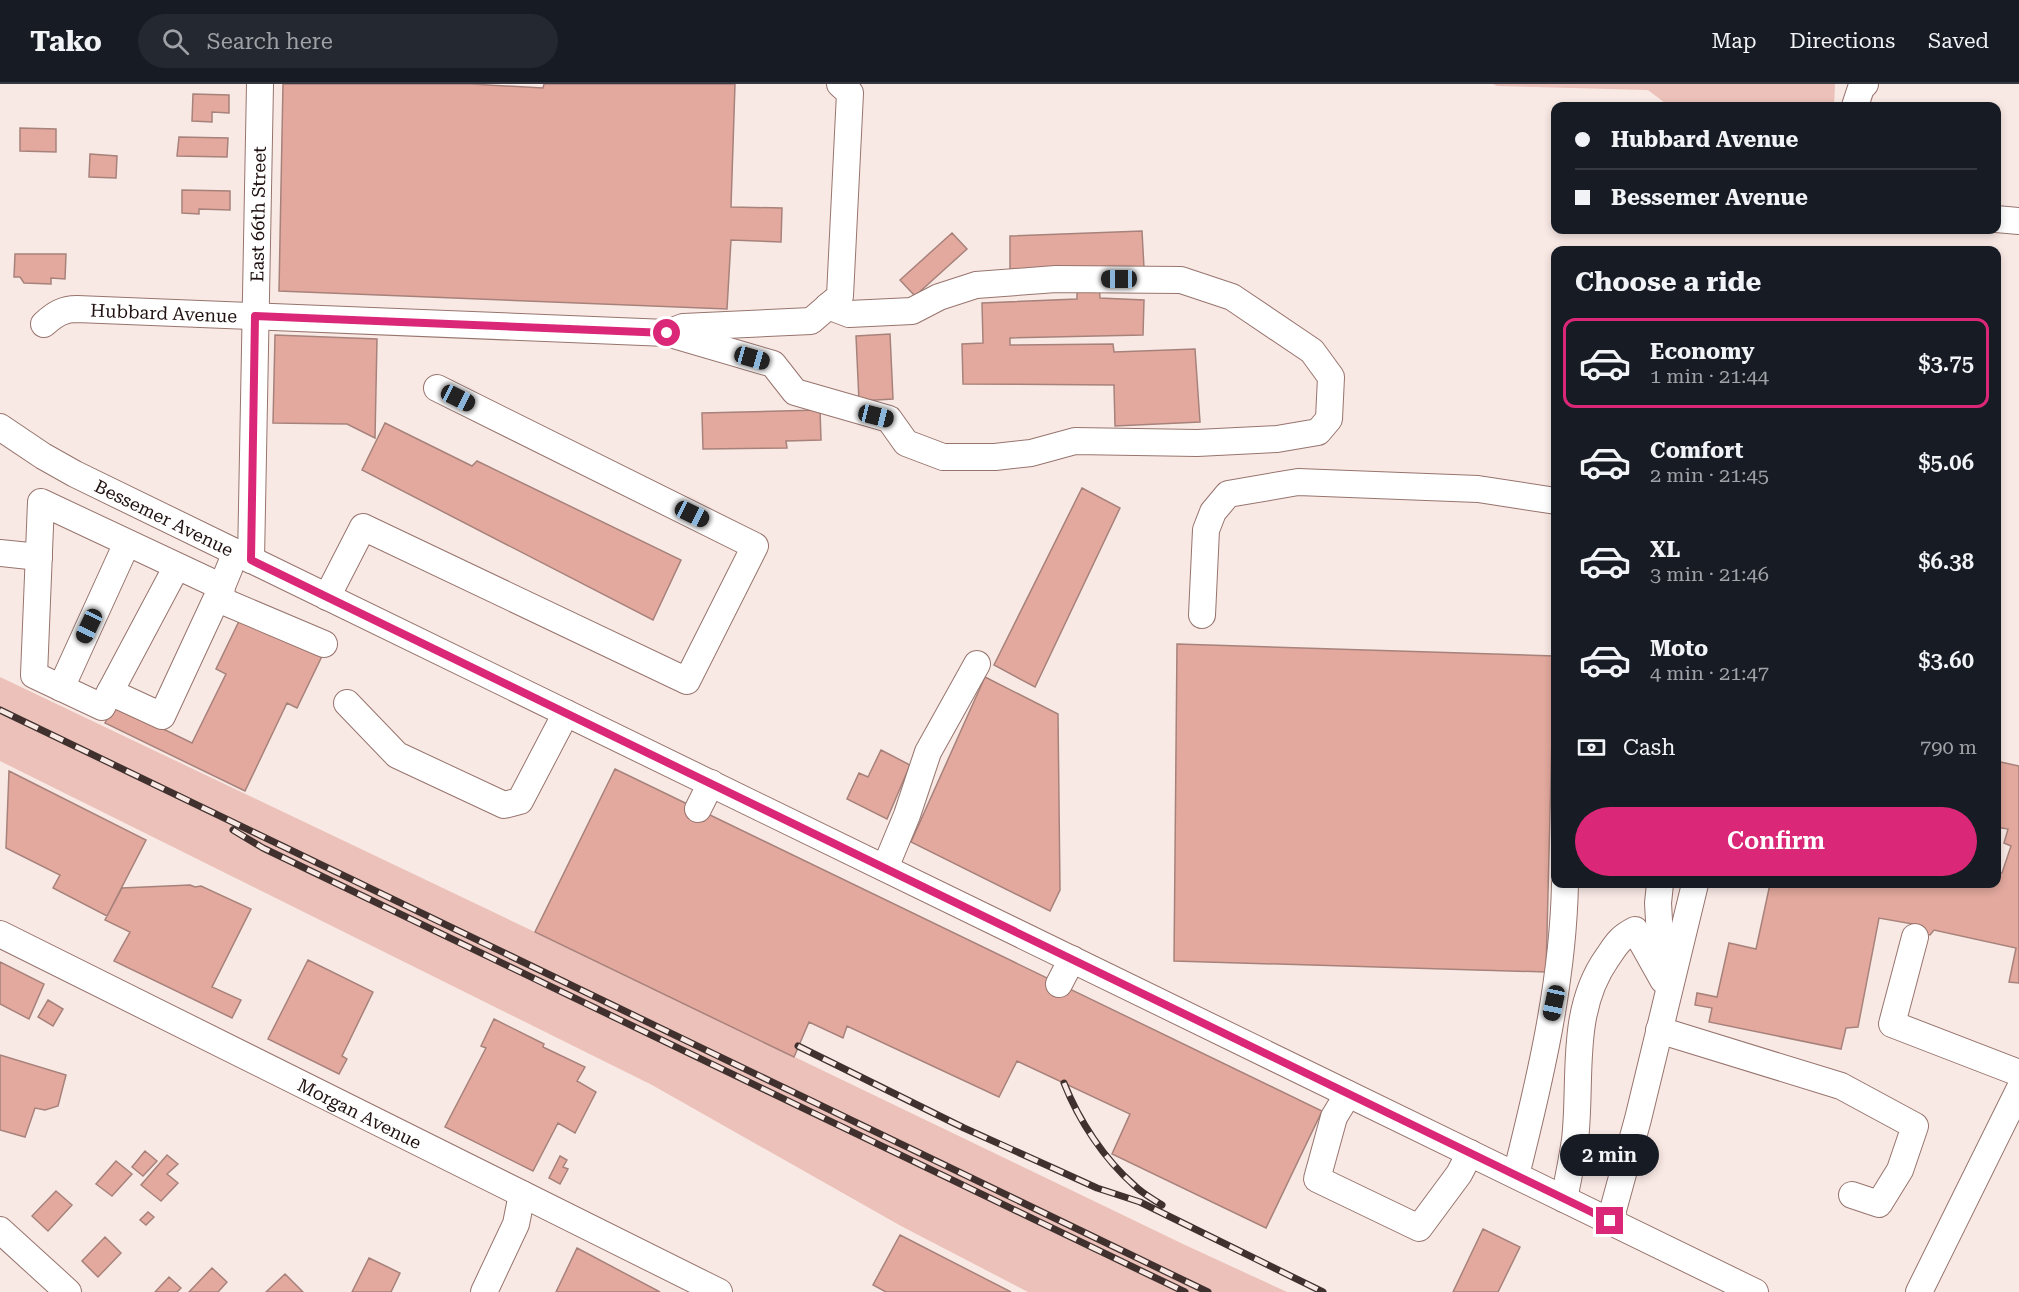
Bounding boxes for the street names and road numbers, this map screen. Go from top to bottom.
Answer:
street label: East 66th Street [246,146,269,282]
street label: Hubbard Avenue [90,299,238,326]
street label: Bessemer Avenue [92,475,237,560]
street label: Morgan Avenue [294,1074,425,1153]

